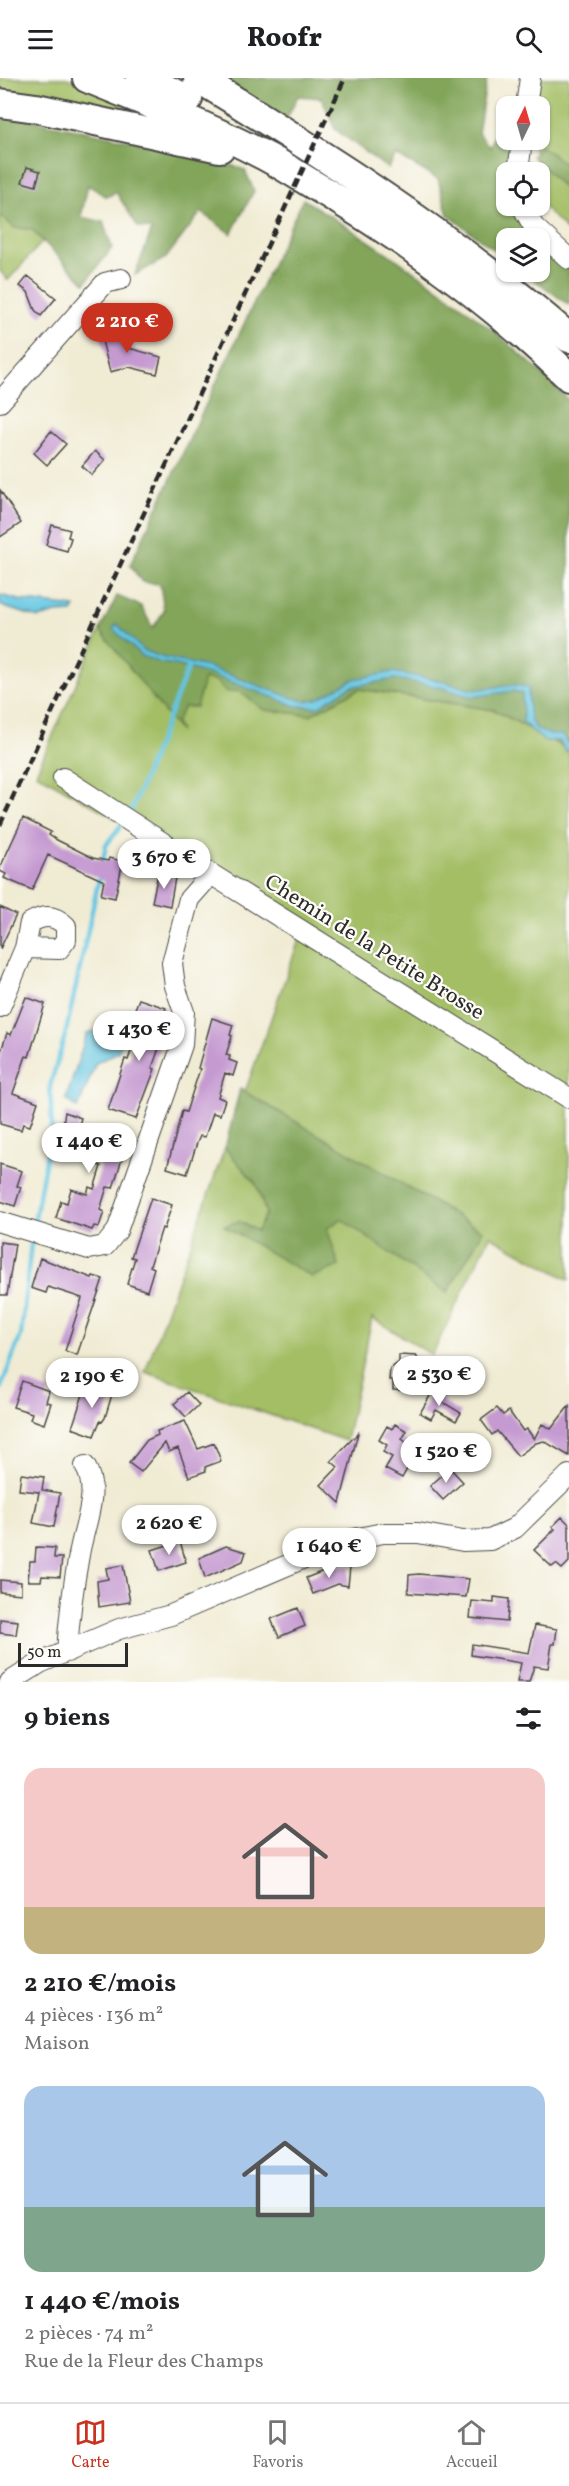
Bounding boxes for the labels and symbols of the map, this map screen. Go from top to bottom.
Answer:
north arrow [496,96,550,150]
pin: 2 210 € [72,303,182,354]
pin: 3 670 € [109,839,219,890]
street label: Chemin de la Petite Brosse [258,868,490,1028]
pin: 1 430 € [84,1011,194,1062]
pin: 1 440 € [34,1123,144,1174]
pin: 2 530 € [384,1356,494,1407]
pin: 2 190 € [37,1358,147,1409]
pin: 1 520 € [391,1433,501,1484]
pin: 2 620 € [114,1505,224,1556]
pin: 1 640 € [274,1528,384,1579]
scale bar [18,1640,128,1668]

